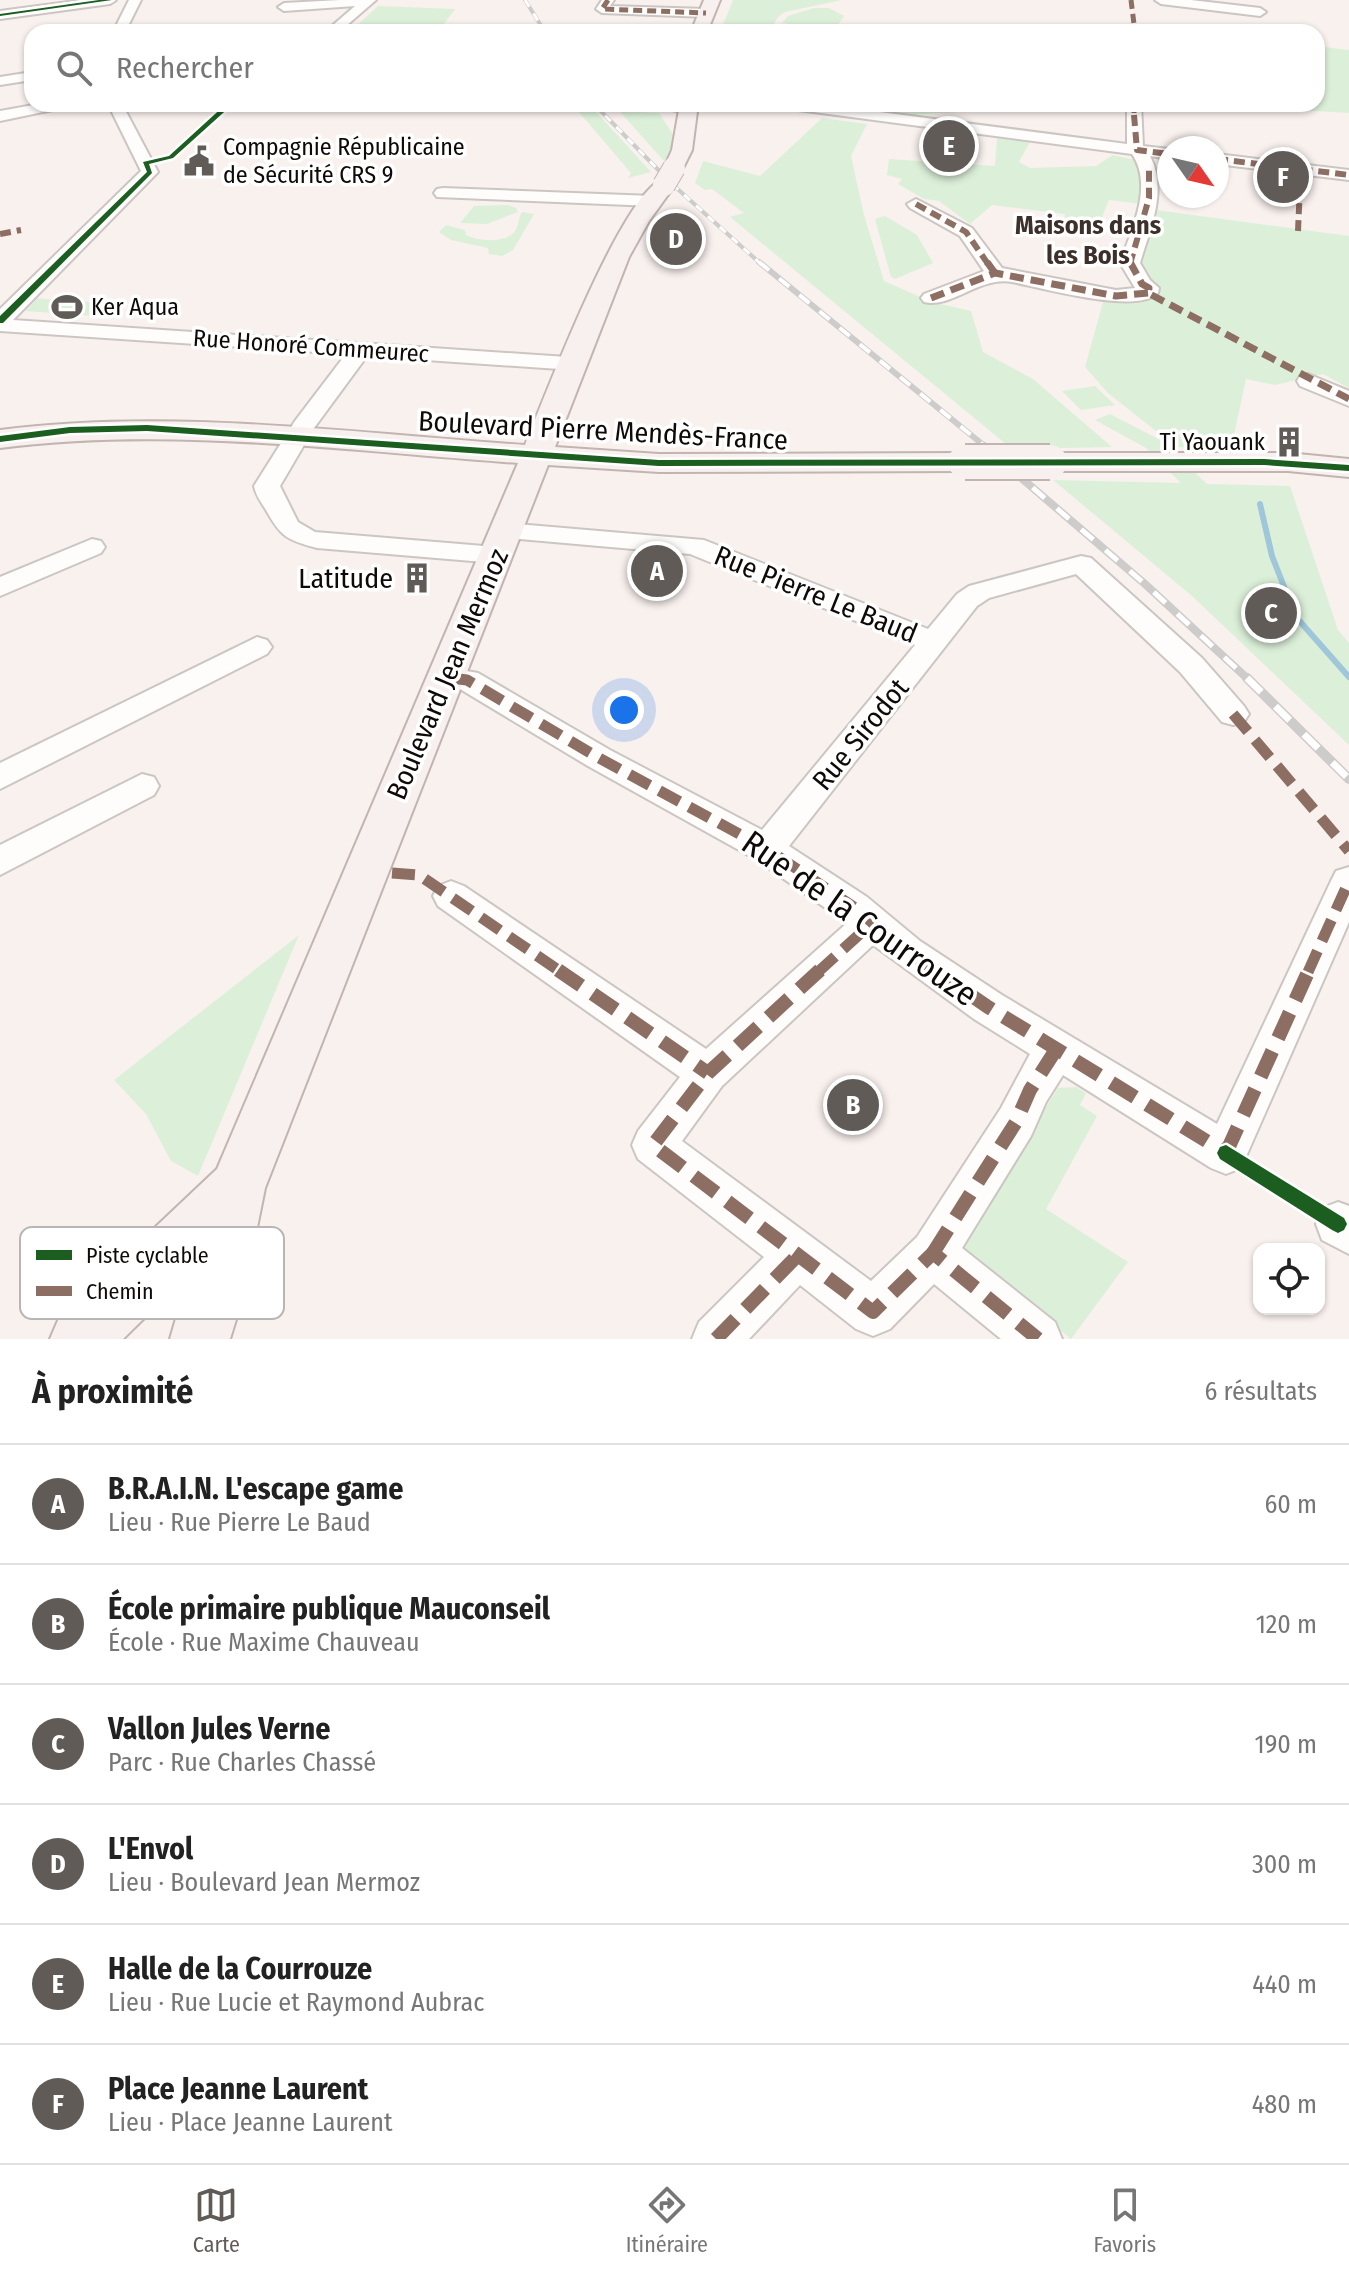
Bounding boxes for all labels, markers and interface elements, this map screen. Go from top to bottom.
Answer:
search box [24,24,1325,112]
icon: search [52,46,96,90]
text: Rechercher [116,50,254,86]
pin: E [923,116,975,176]
place label: Compagnie Républicaine de Sécurité CRS 9 [223,133,465,189]
north arrow [1157,136,1229,208]
public building icon: Compagnie Républicaine de Sécurité CRS 9 [182,144,216,178]
pin: F [1257,147,1309,207]
pin: D [650,209,702,269]
district label: Maisons dans les Bois [1015,210,1161,271]
sports icon: Ker Aqua [50,290,84,324]
place label: Ker Aqua [91,293,179,321]
street label: Rue Honoré Commeurec [192,324,430,368]
street label: Boulevard Pierre Mendès-France [417,404,789,457]
building icon: Ti Yaouank [1272,425,1306,459]
place label: Ti Yaouank [1160,428,1266,456]
street label: Rue Pierre Le Baud [710,539,922,650]
pin: A [631,541,683,601]
street label: Boulevard Jean Mermoz [380,544,515,804]
building icon: Latitude [400,561,434,595]
place label: Latitude [298,562,393,595]
pin: C [1245,583,1297,643]
street label: Rue Sirodot [805,671,916,797]
your location [604,690,644,730]
street label: Rue de la Courrouze [734,822,985,1015]
pin: B [827,1075,879,1135]
legend [20,1227,284,1319]
text: Piste cyclable [86,1242,209,1269]
map controls [1253,1243,1325,1315]
button: locate [1253,1243,1325,1315]
text: Chemin [86,1278,153,1305]
text: À proximité [32,1371,193,1412]
text: 6 résultats [1205,1376,1317,1407]
text: B.R.A.I.N. L'escape game [108,1471,403,1507]
text: A [51,1489,65,1520]
text: 60 m [1264,1489,1317,1520]
text: Lieu · Rue Pierre Le Baud [108,1507,371,1538]
text: École primaire publique Mauconseil [108,1591,550,1627]
text: B [51,1609,65,1640]
text: 120 m [1256,1609,1317,1640]
text: École · Rue Maxime Chauveau [108,1627,420,1658]
text: Vallon Jules Verne [108,1711,330,1747]
text: C [51,1729,65,1760]
text: 190 m [1255,1729,1317,1760]
text: Parc · Rue Charles Chassé [108,1747,376,1778]
text: L'Envol [108,1831,193,1867]
text: D [50,1849,66,1880]
text: 300 m [1252,1849,1317,1880]
text: Lieu · Boulevard Jean Mermoz [108,1867,420,1898]
text: Halle de la Courrouze [108,1951,372,1987]
text: E [52,1969,64,2000]
text: 440 m [1252,1969,1317,2000]
text: Lieu · Rue Lucie et Raymond Aubrac [108,1987,484,2018]
text: Place Jeanne Laurent [108,2071,368,2107]
text: F [52,2089,64,2120]
text: 480 m [1252,2089,1317,2120]
text: Lieu · Place Jeanne Laurent [108,2107,393,2138]
tab: Carte [193,2183,240,2258]
tab: Itinéraire [626,2183,708,2258]
tab: Favoris [1094,2183,1156,2258]

